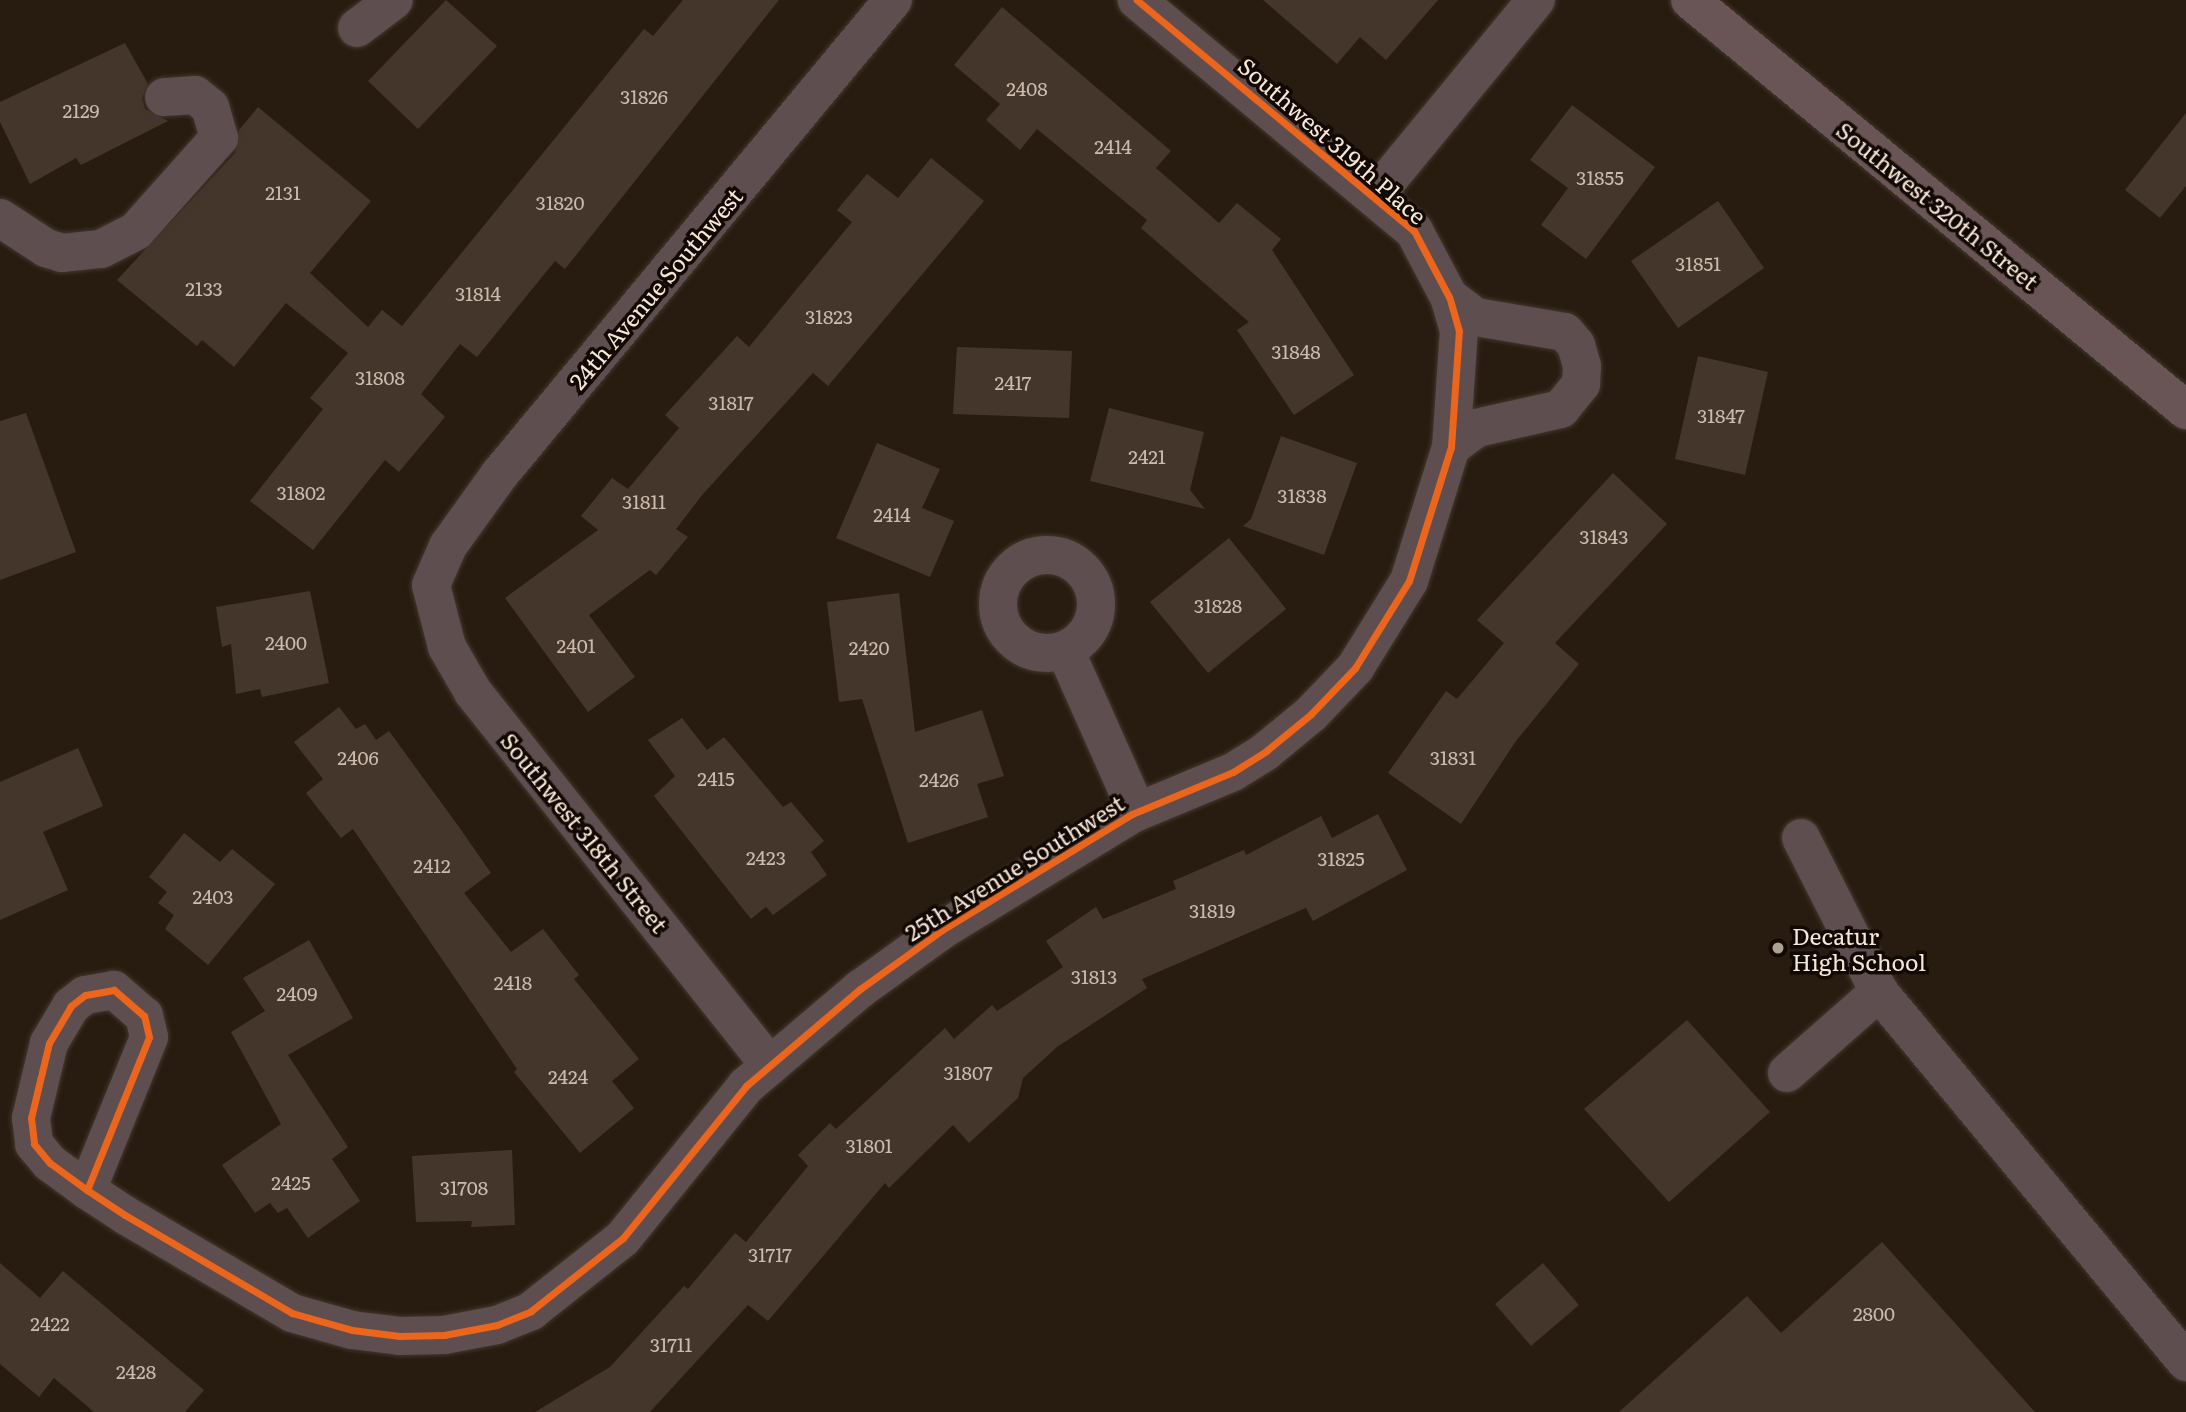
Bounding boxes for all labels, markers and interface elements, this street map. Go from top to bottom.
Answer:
street label: Southwest 319th Place [1233,51,1433,229]
house number: 2408 [1006,78,1048,100]
house number: 31826 [620,86,668,108]
house number: 2129 [63,100,99,122]
street label: Southwest 320th Street [1832,115,2044,295]
house number: 2414 [1094,136,1132,158]
house number: 31855 [1576,167,1624,189]
house number: 2131 [265,182,301,204]
street label: 24th Avenue Southwest [563,182,747,394]
house number: 31820 [536,192,584,214]
house number: 31851 [1675,253,1721,275]
house number: 2133 [185,278,223,300]
house number: 31814 [455,283,501,305]
house number: 31823 [805,306,853,328]
house number: 31848 [1271,341,1321,363]
house number: 31808 [355,367,405,389]
house number: 2417 [995,372,1031,394]
house number: 31817 [708,392,754,414]
house number: 31847 [1697,405,1745,427]
house number: 2421 [1128,446,1166,468]
house number: 31802 [277,482,325,504]
house number: 31838 [1277,485,1327,507]
house number: 31811 [622,491,666,513]
house number: 2414 [873,504,911,526]
house number: 31843 [1579,526,1629,548]
house number: 31828 [1194,595,1242,617]
house number: 2400 [265,632,307,654]
house number: 2401 [557,635,595,657]
house number: 2420 [849,637,889,659]
street label: Southwest 318th Street [496,726,674,938]
house number: 2406 [337,747,379,769]
house number: 31831 [1430,747,1476,769]
house number: 2415 [697,768,735,790]
house number: 2426 [919,769,959,791]
street label: 25th Avenue Southwest [899,788,1129,946]
house number: 2423 [746,847,786,869]
house number: 31825 [1317,848,1365,870]
house number: 2412 [413,855,451,877]
house number: 2403 [192,886,234,908]
house number: 31819 [1189,900,1235,922]
place label: Decatur High School [1792,921,1926,975]
marker: Decatur High School [1770,940,1786,956]
house number: 31813 [1071,966,1117,988]
house number: 2418 [494,972,532,994]
house number: 2409 [276,983,318,1005]
house number: 31807 [943,1062,993,1084]
house number: 2424 [548,1066,588,1088]
house number: 31801 [845,1135,893,1157]
house number: 2425 [271,1172,311,1194]
house number: 31708 [440,1177,488,1199]
house number: 31717 [748,1244,792,1266]
house number: 2800 [1853,1303,1895,1325]
house number: 2422 [30,1313,70,1335]
house number: 31711 [650,1334,692,1356]
house number: 2428 [116,1361,156,1383]

